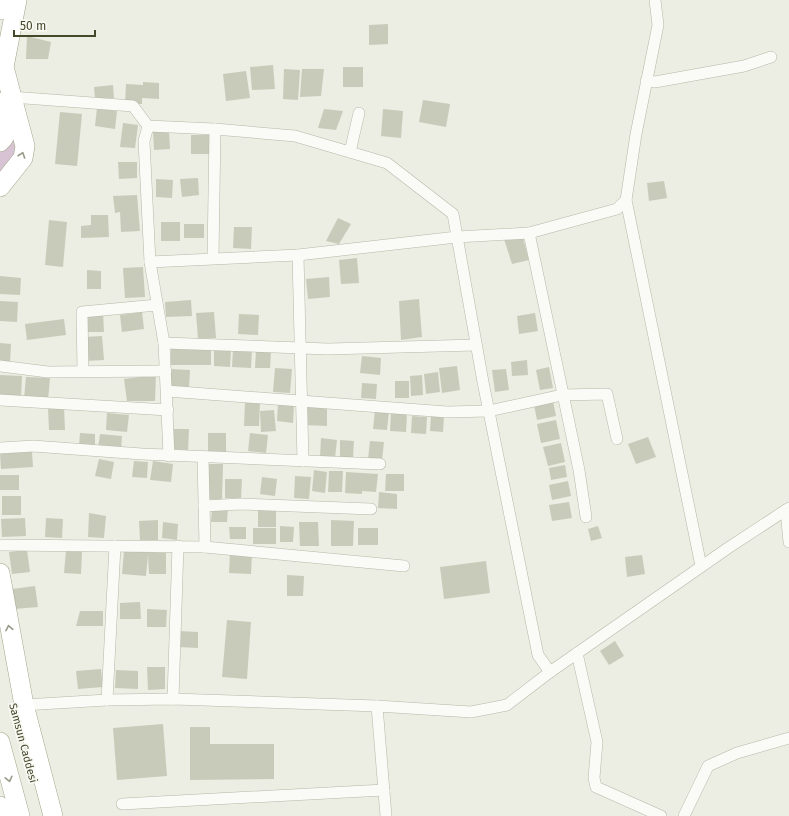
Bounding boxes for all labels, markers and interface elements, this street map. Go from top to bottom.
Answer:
scale bar [14,12,95,38]
text: 50 m [20,19,46,33]
one-way arrow [17,152,26,159]
one-way arrow [5,625,14,631]
street label: Samsun Caddesi [6,702,40,784]
one-way arrow [5,776,13,783]

